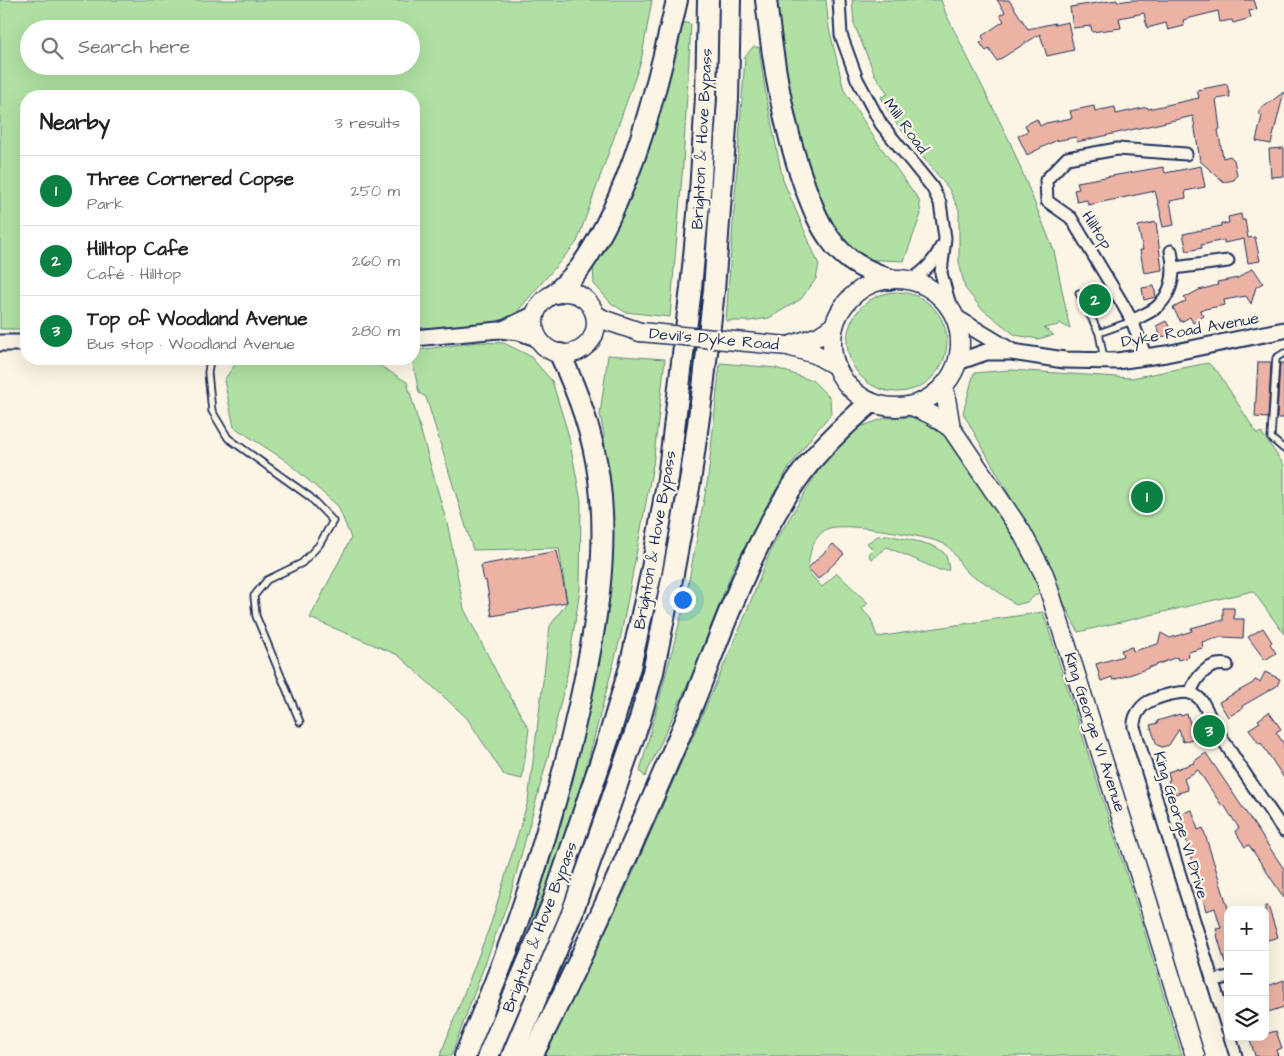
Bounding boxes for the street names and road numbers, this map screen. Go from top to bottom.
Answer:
street label: Brighton & Hove Bypass [686,48,719,230]
street label: Mill Road [878,94,934,158]
street label: Hilltop [1076,207,1118,253]
street label: Dyke Road Avenue [1120,307,1261,354]
street label: Devil's Dyke Road [648,322,780,357]
street label: Brighton & Hove Bypass [628,449,683,631]
street label: King George VI Avenue [1058,649,1131,815]
street label: King George VI Drive [1147,749,1214,902]
street label: Brighton & Hove Bypass [497,839,584,1016]

